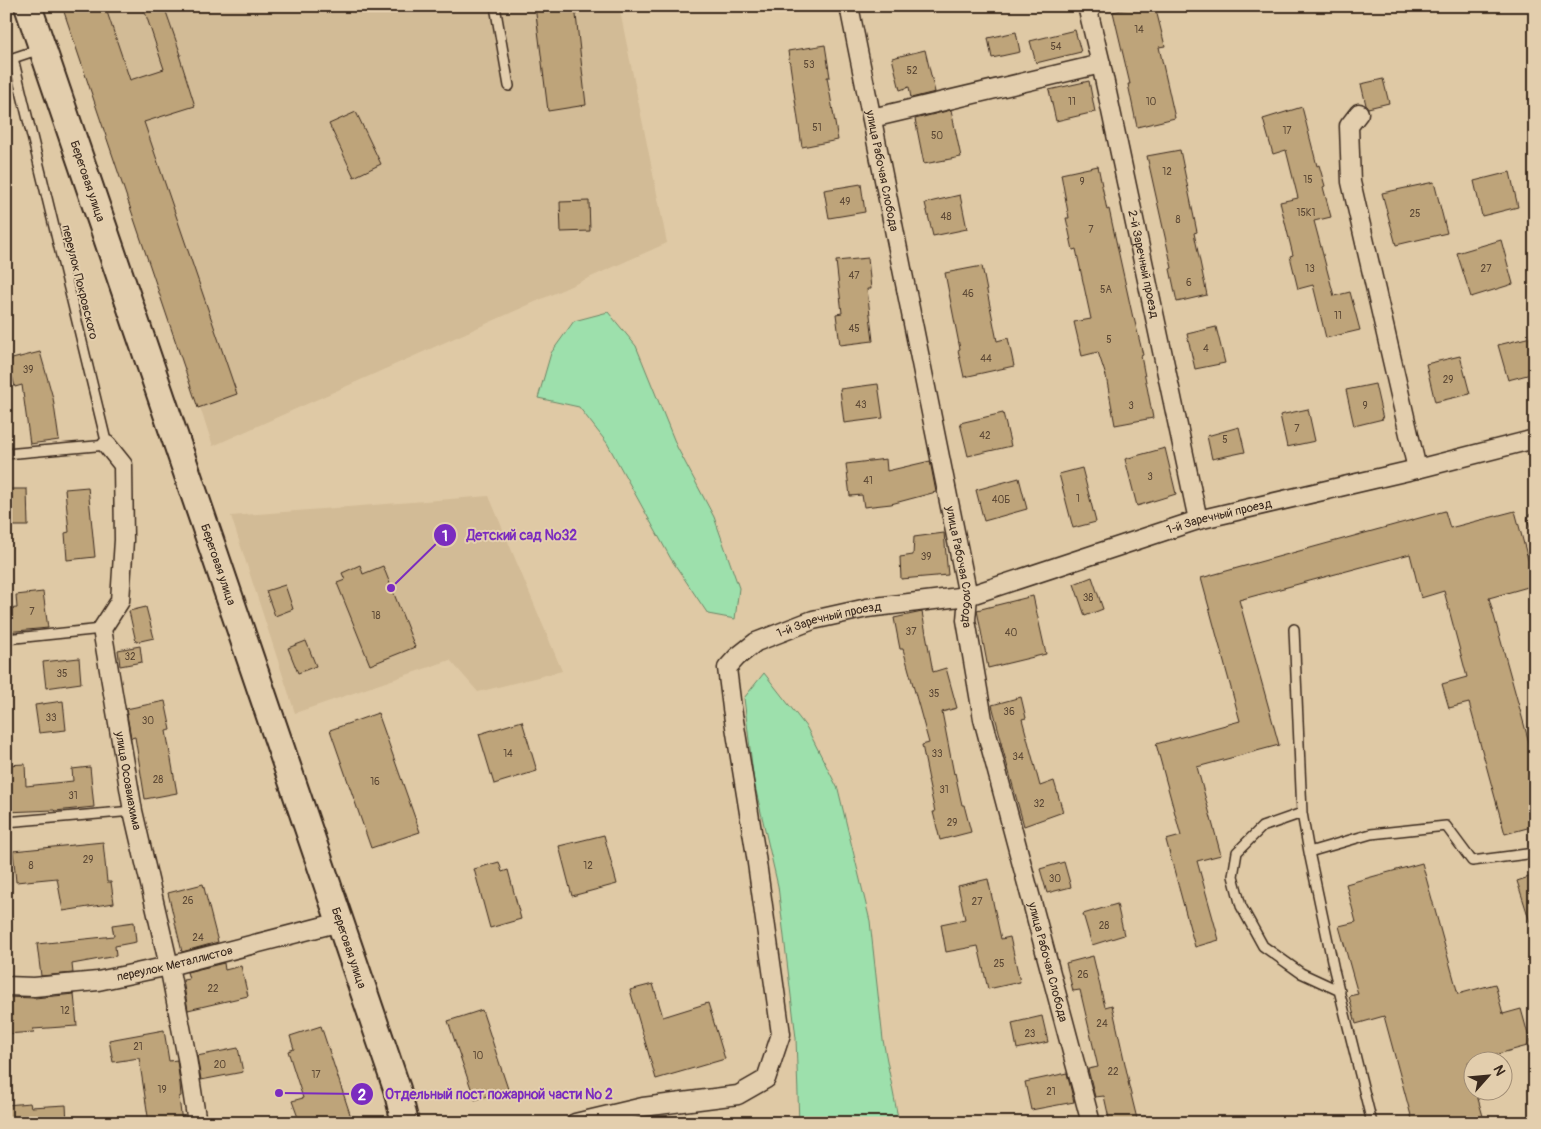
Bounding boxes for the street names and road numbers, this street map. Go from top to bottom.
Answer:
street label: улица Рабочая Слобода [862,108,901,233]
street label: Береговая улица [66,139,108,224]
street label: 2-й Заречный проезд [1124,209,1162,320]
street label: переулок Покровского [58,223,101,341]
street label: 1-й Заречный проезд [1165,496,1274,538]
street label: улица Рабочая Слобода [942,504,975,629]
street label: Береговая улица [197,522,239,608]
street label: 1-й Заречный проезд [775,599,883,641]
street label: улица Осоавиахима [111,729,144,832]
street label: улица Рабочая Слобода [1024,900,1071,1024]
street label: Береговая улица [328,905,369,991]
street label: переулок Металлистов [115,943,235,985]

